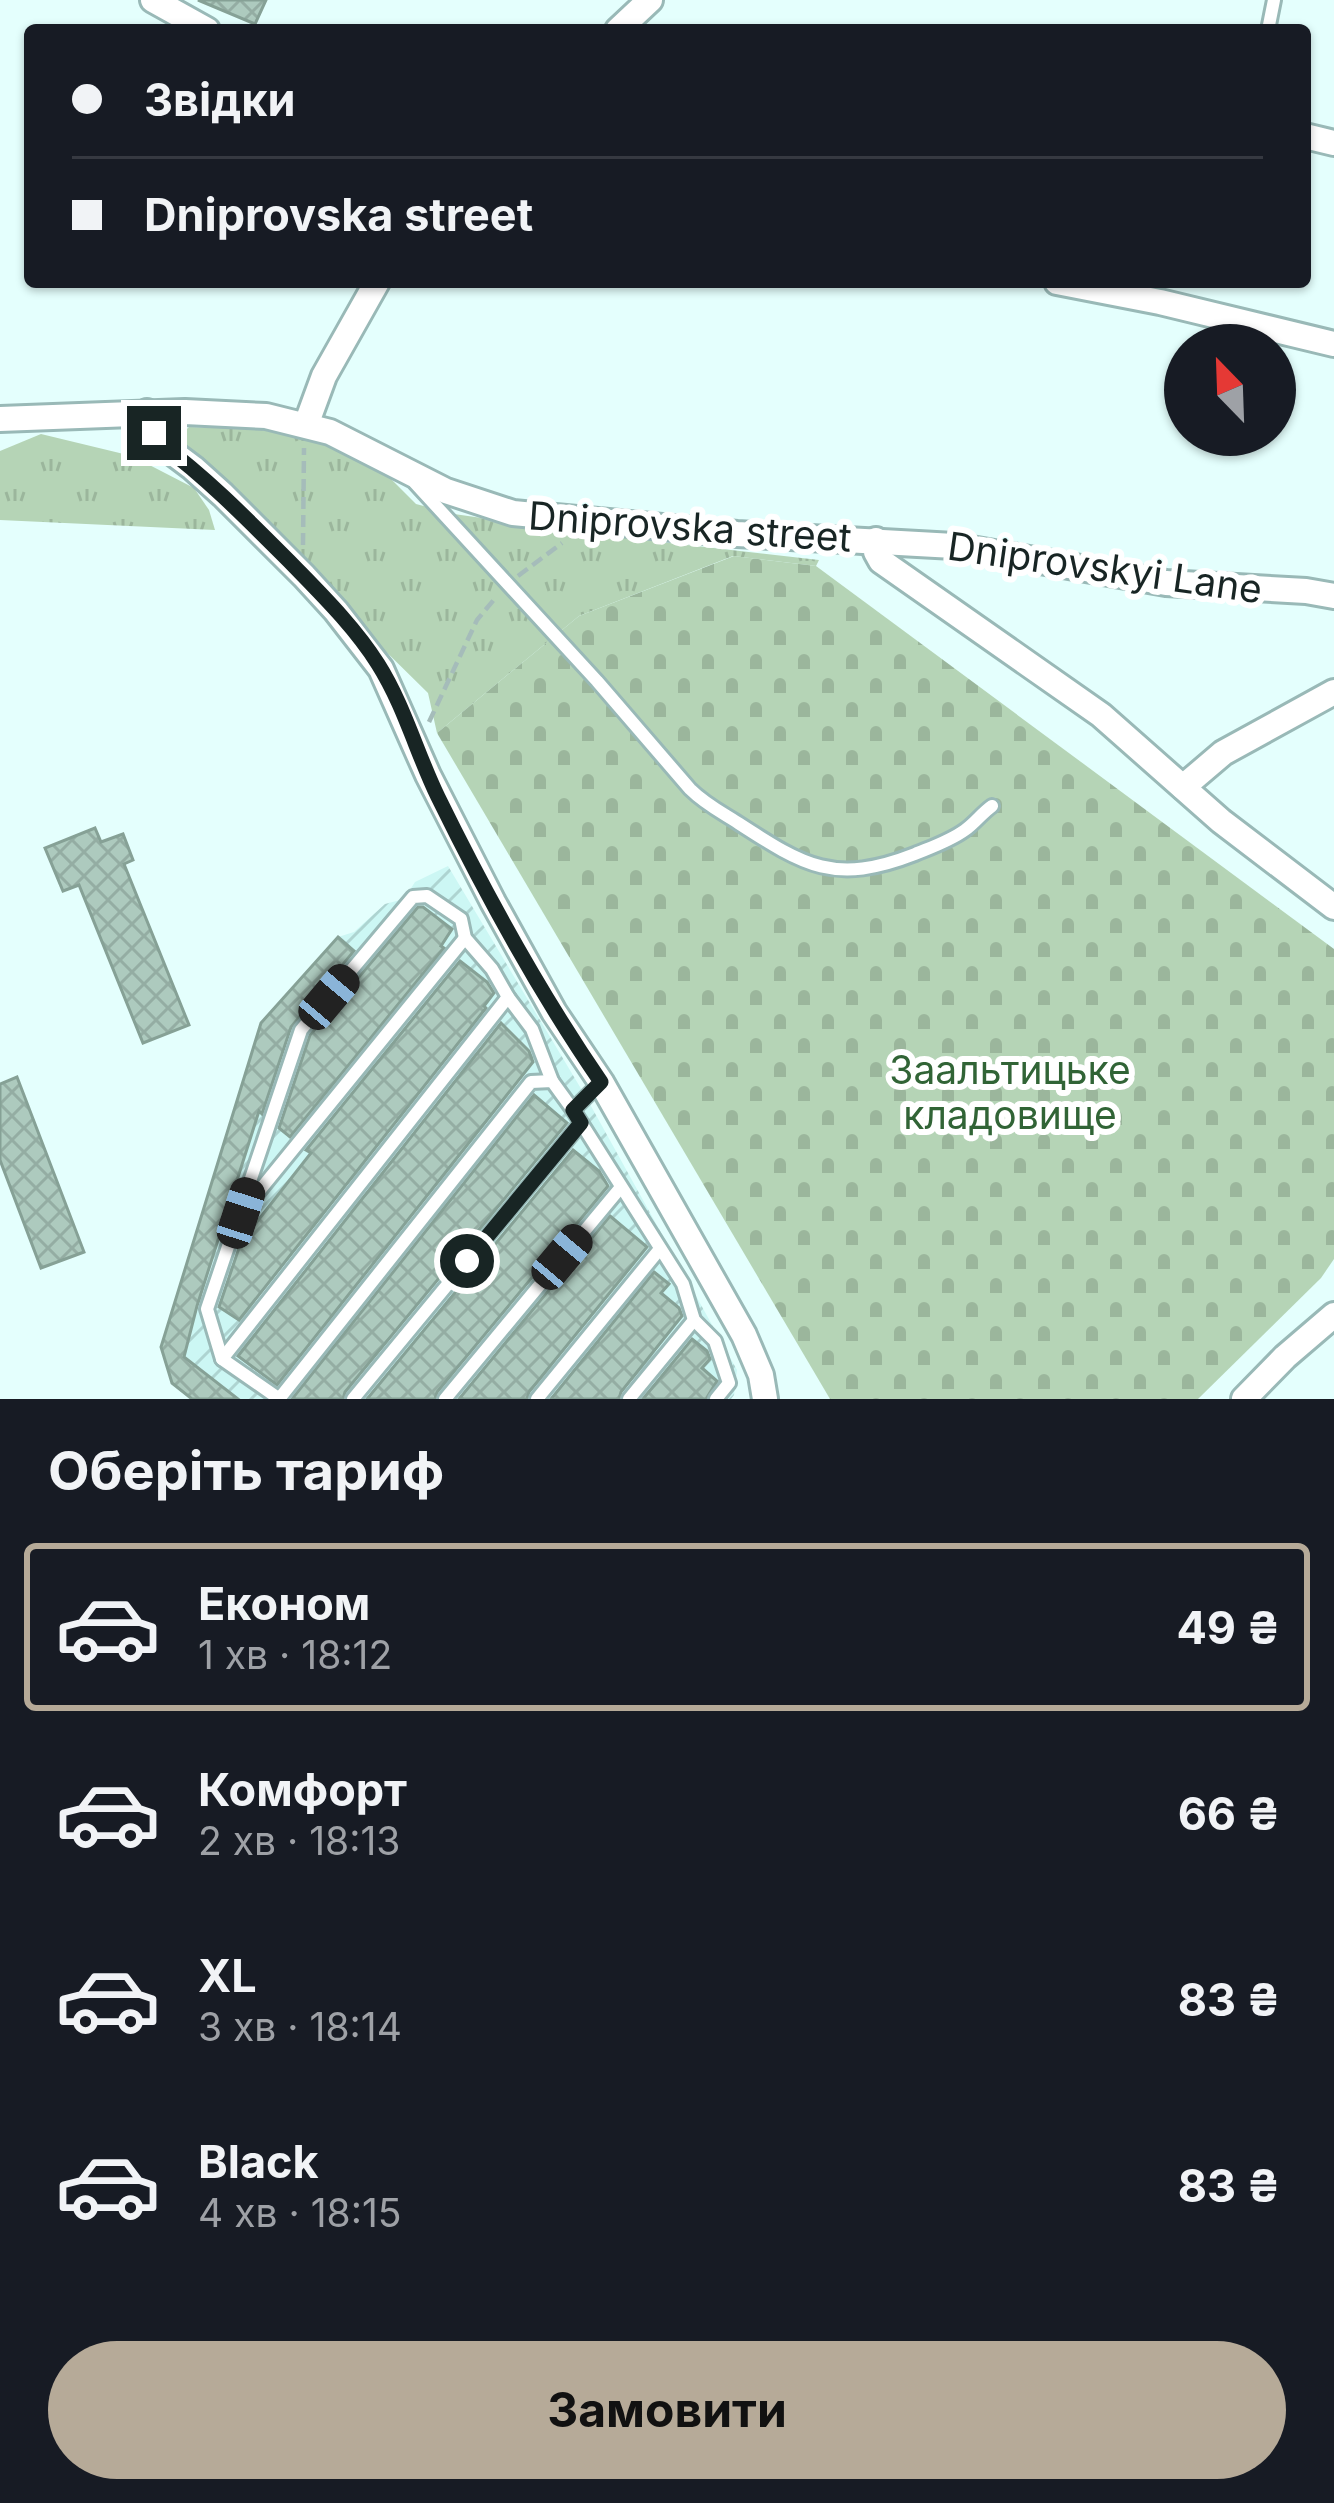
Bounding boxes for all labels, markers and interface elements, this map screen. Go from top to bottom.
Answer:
text: Звідки [144,72,296,127]
text: Dniprovska street [144,187,533,242]
north arrow [1164,324,1296,456]
map controls [1164,324,1296,456]
route end [127,406,181,460]
street label: Dniprovska street [527,491,853,561]
street label: Dniprovskyi Lane [945,522,1265,612]
car [292,958,366,1036]
park label: Заальтицьке кладовище [889,1046,1131,1138]
car [213,1173,269,1253]
car [525,1218,599,1296]
route start [440,1234,494,1288]
text: Оберіть тариф [48,1438,444,1503]
icon: car [54,1573,162,1681]
text: Економ [198,1576,370,1631]
text: 49 ₴ [1176,1600,1280,1655]
text: 1 хв · 18:12 [198,1631,392,1678]
icon: car [54,1759,162,1867]
text: Комфорт [198,1762,407,1817]
text: 66 ₴ [1178,1786,1280,1841]
text: 2 хв · 18:13 [198,1817,400,1864]
icon: car [54,1945,162,2053]
text: XL [198,1948,257,2003]
text: 83 ₴ [1178,1972,1280,2027]
text: 3 хв · 18:14 [198,2003,402,2050]
icon: car [54,2131,162,2239]
text: Black [198,2134,319,2189]
text: 83 ₴ [1178,2158,1280,2213]
text: 4 хв · 18:15 [198,2189,401,2236]
button: Замовити [48,2341,1286,2479]

